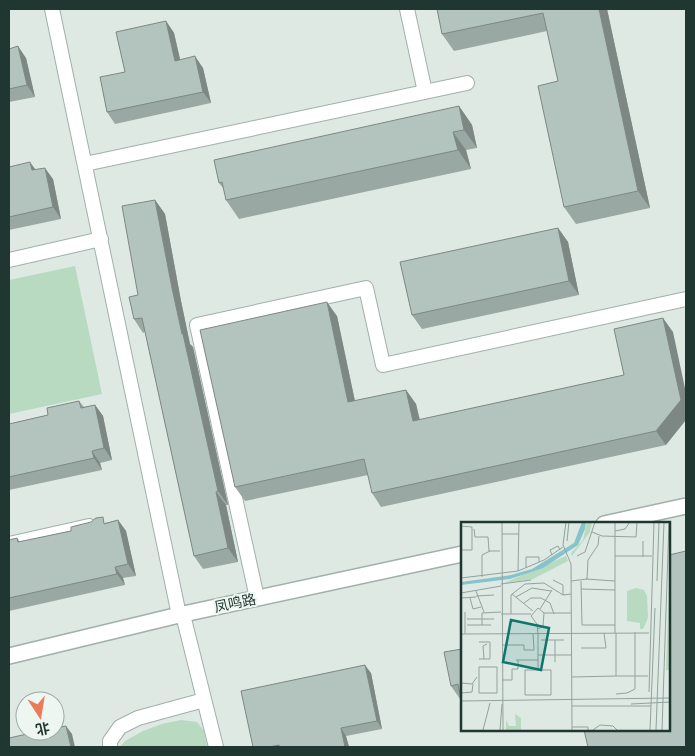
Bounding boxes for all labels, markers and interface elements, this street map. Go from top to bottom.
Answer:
inset map [461,522,670,731]
street label: 凤鸣路 [213,591,257,616]
north arrow [15,691,65,741]
text: 北 [34,718,51,738]

